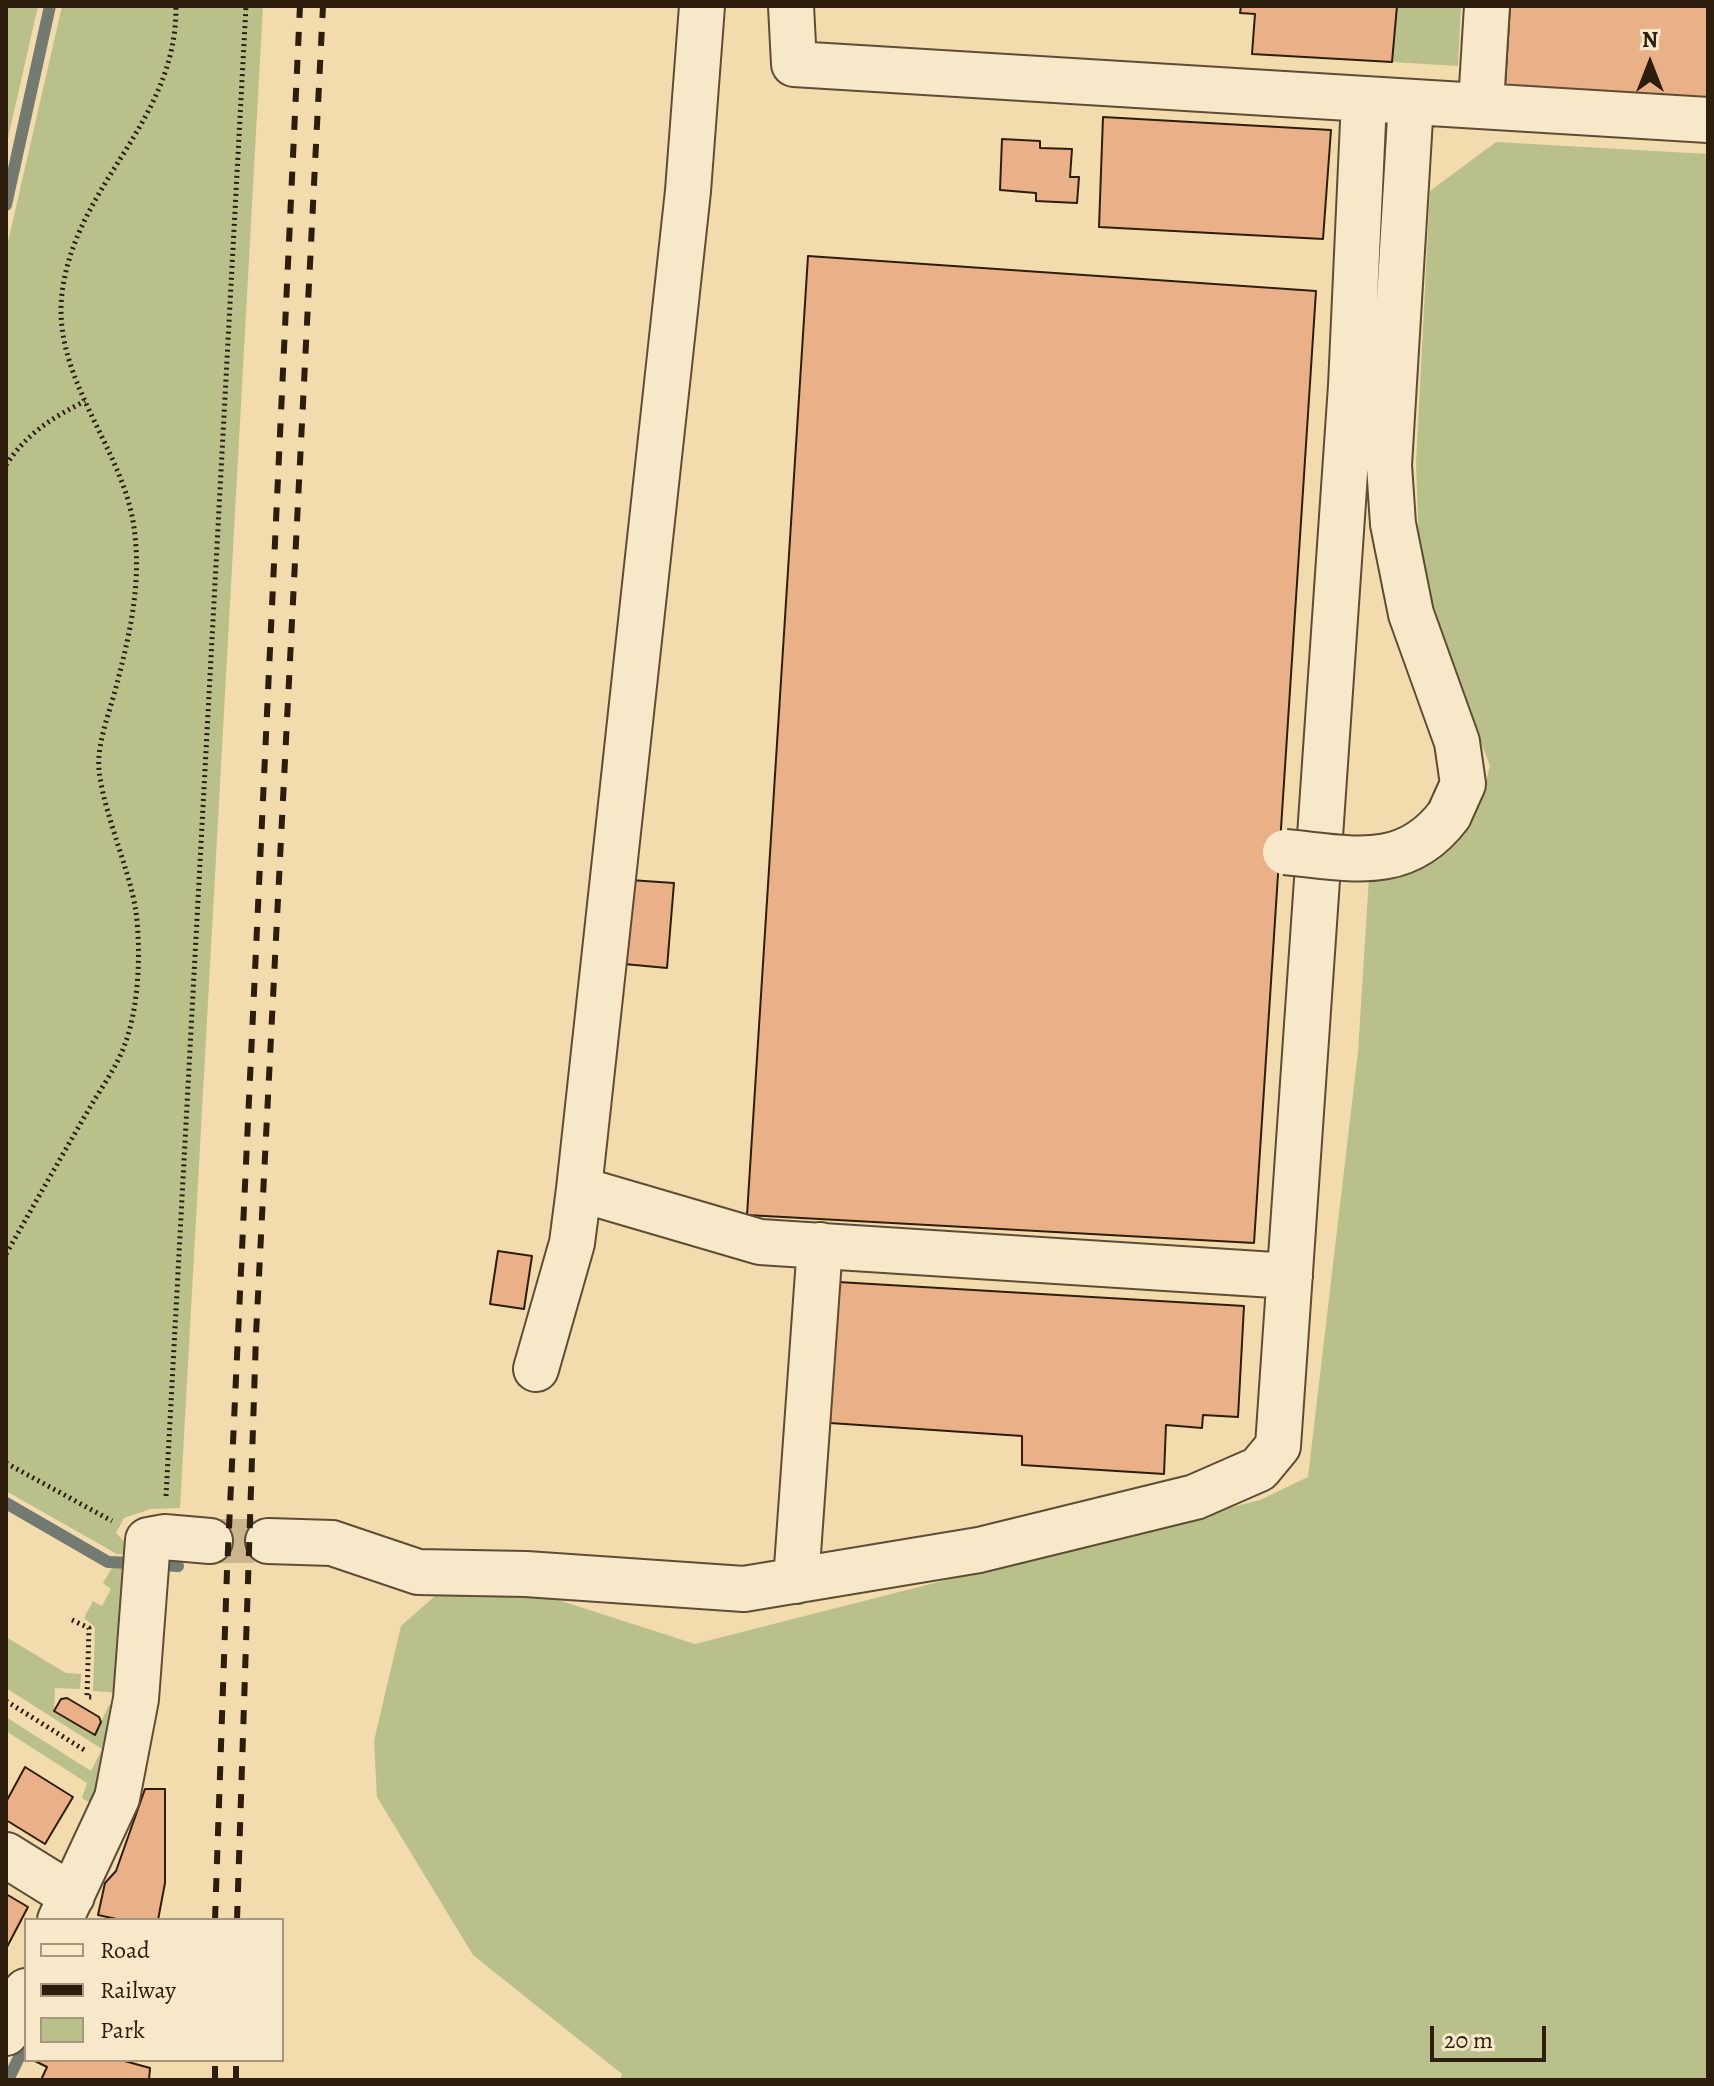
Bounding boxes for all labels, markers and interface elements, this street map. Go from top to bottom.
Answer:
north arrow [1610,24,1690,104]
text: N [1642,25,1658,55]
legend [24,1918,284,2062]
text: Road [100,1934,150,1966]
text: Railway [100,1974,176,2006]
scale bar [1434,2010,1550,2060]
text: Park [100,2014,145,2046]
text: 20 m [1444,2024,1493,2056]

